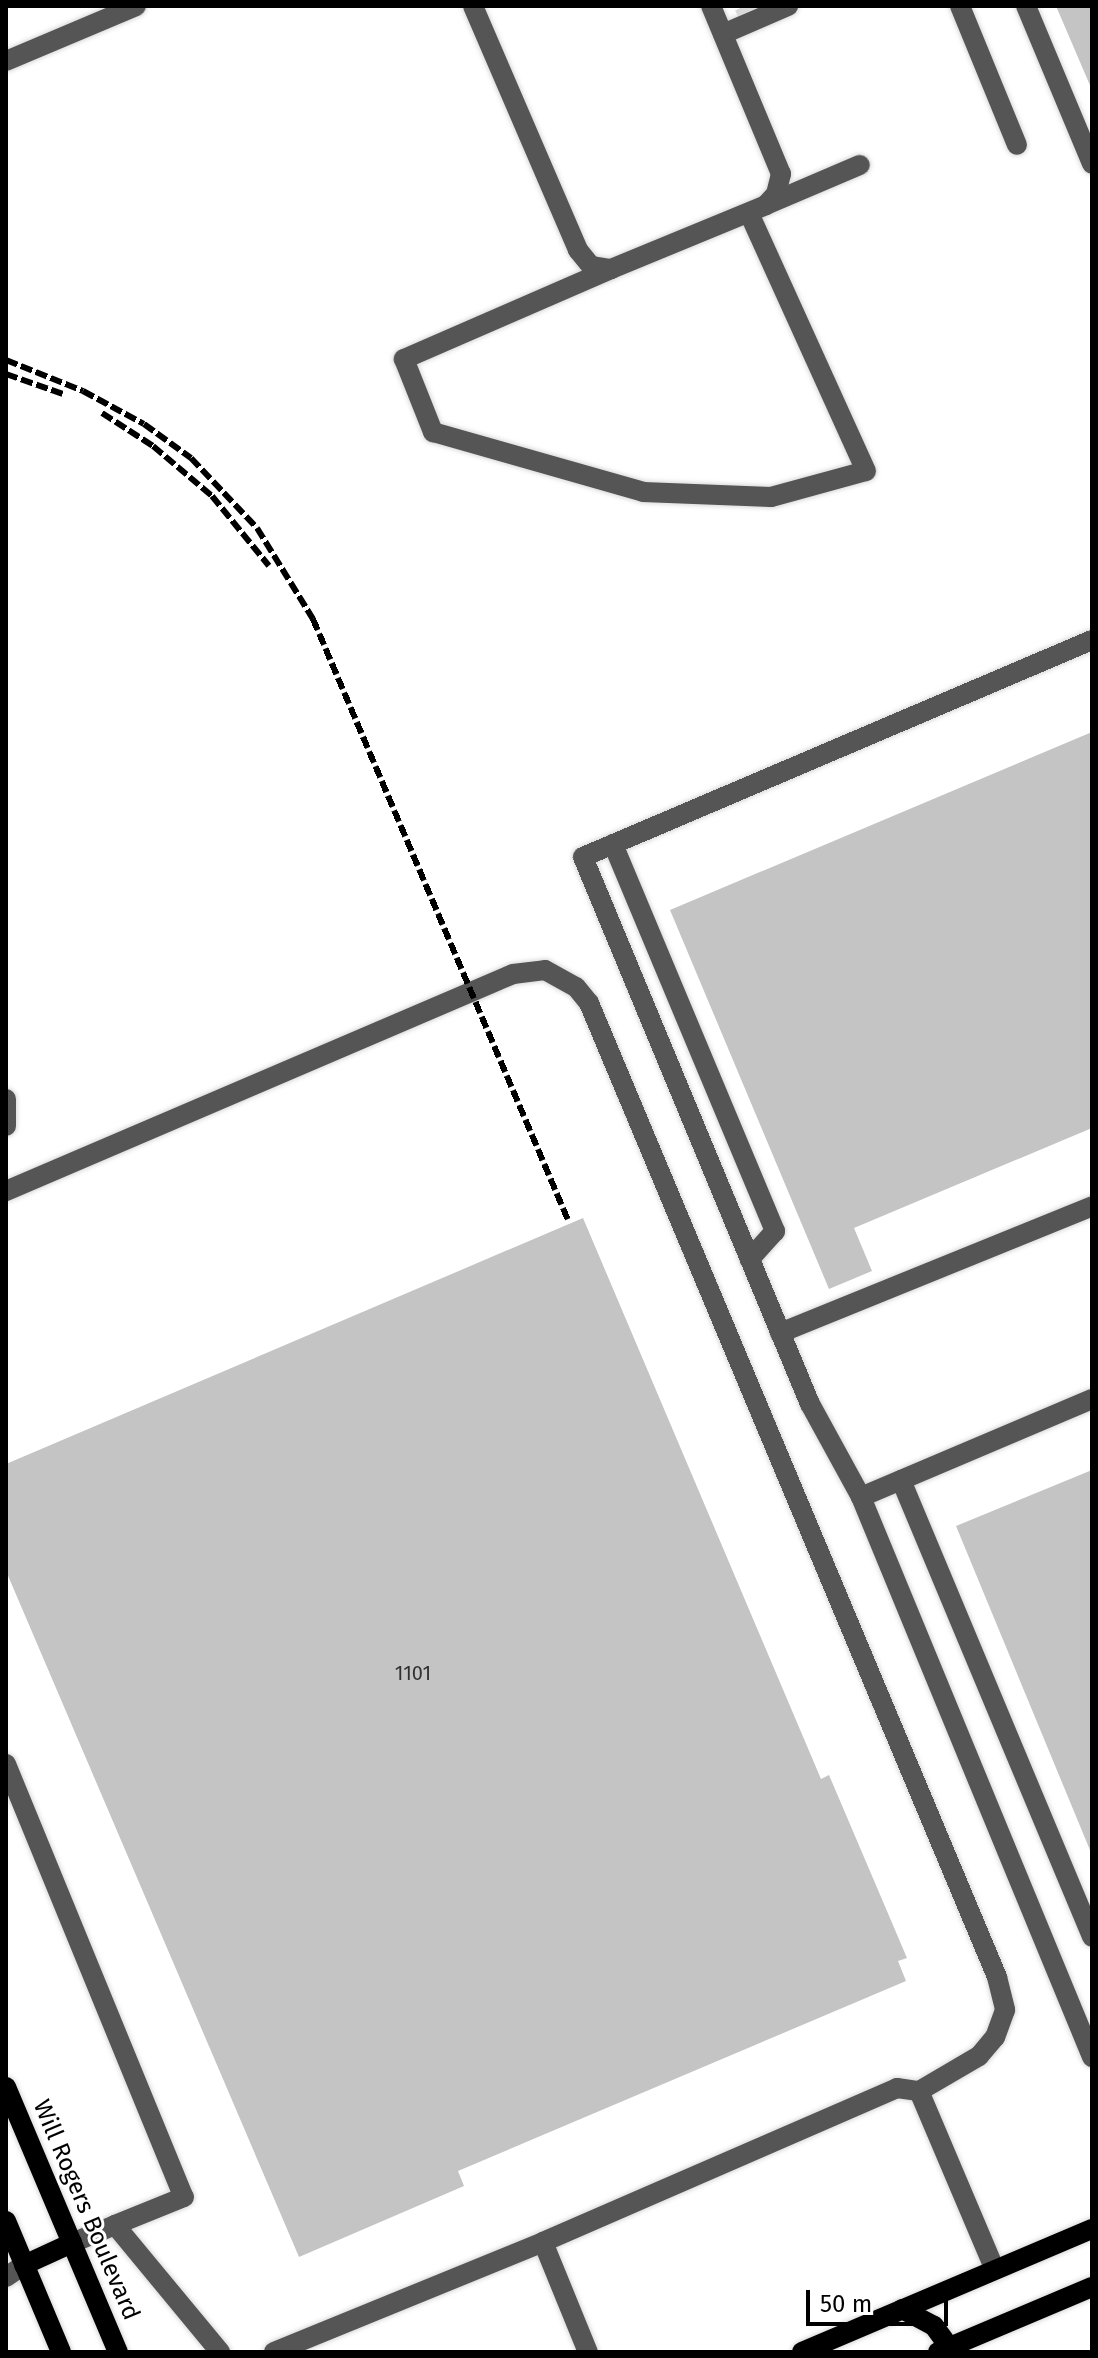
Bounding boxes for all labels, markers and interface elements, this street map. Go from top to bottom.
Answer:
house number: 1101 [395,1661,431,1685]
street label: Will Rogers Boulevard [27,2095,145,2325]
scale bar [810,2274,952,2324]
text: 50 m [820,2290,872,2318]

